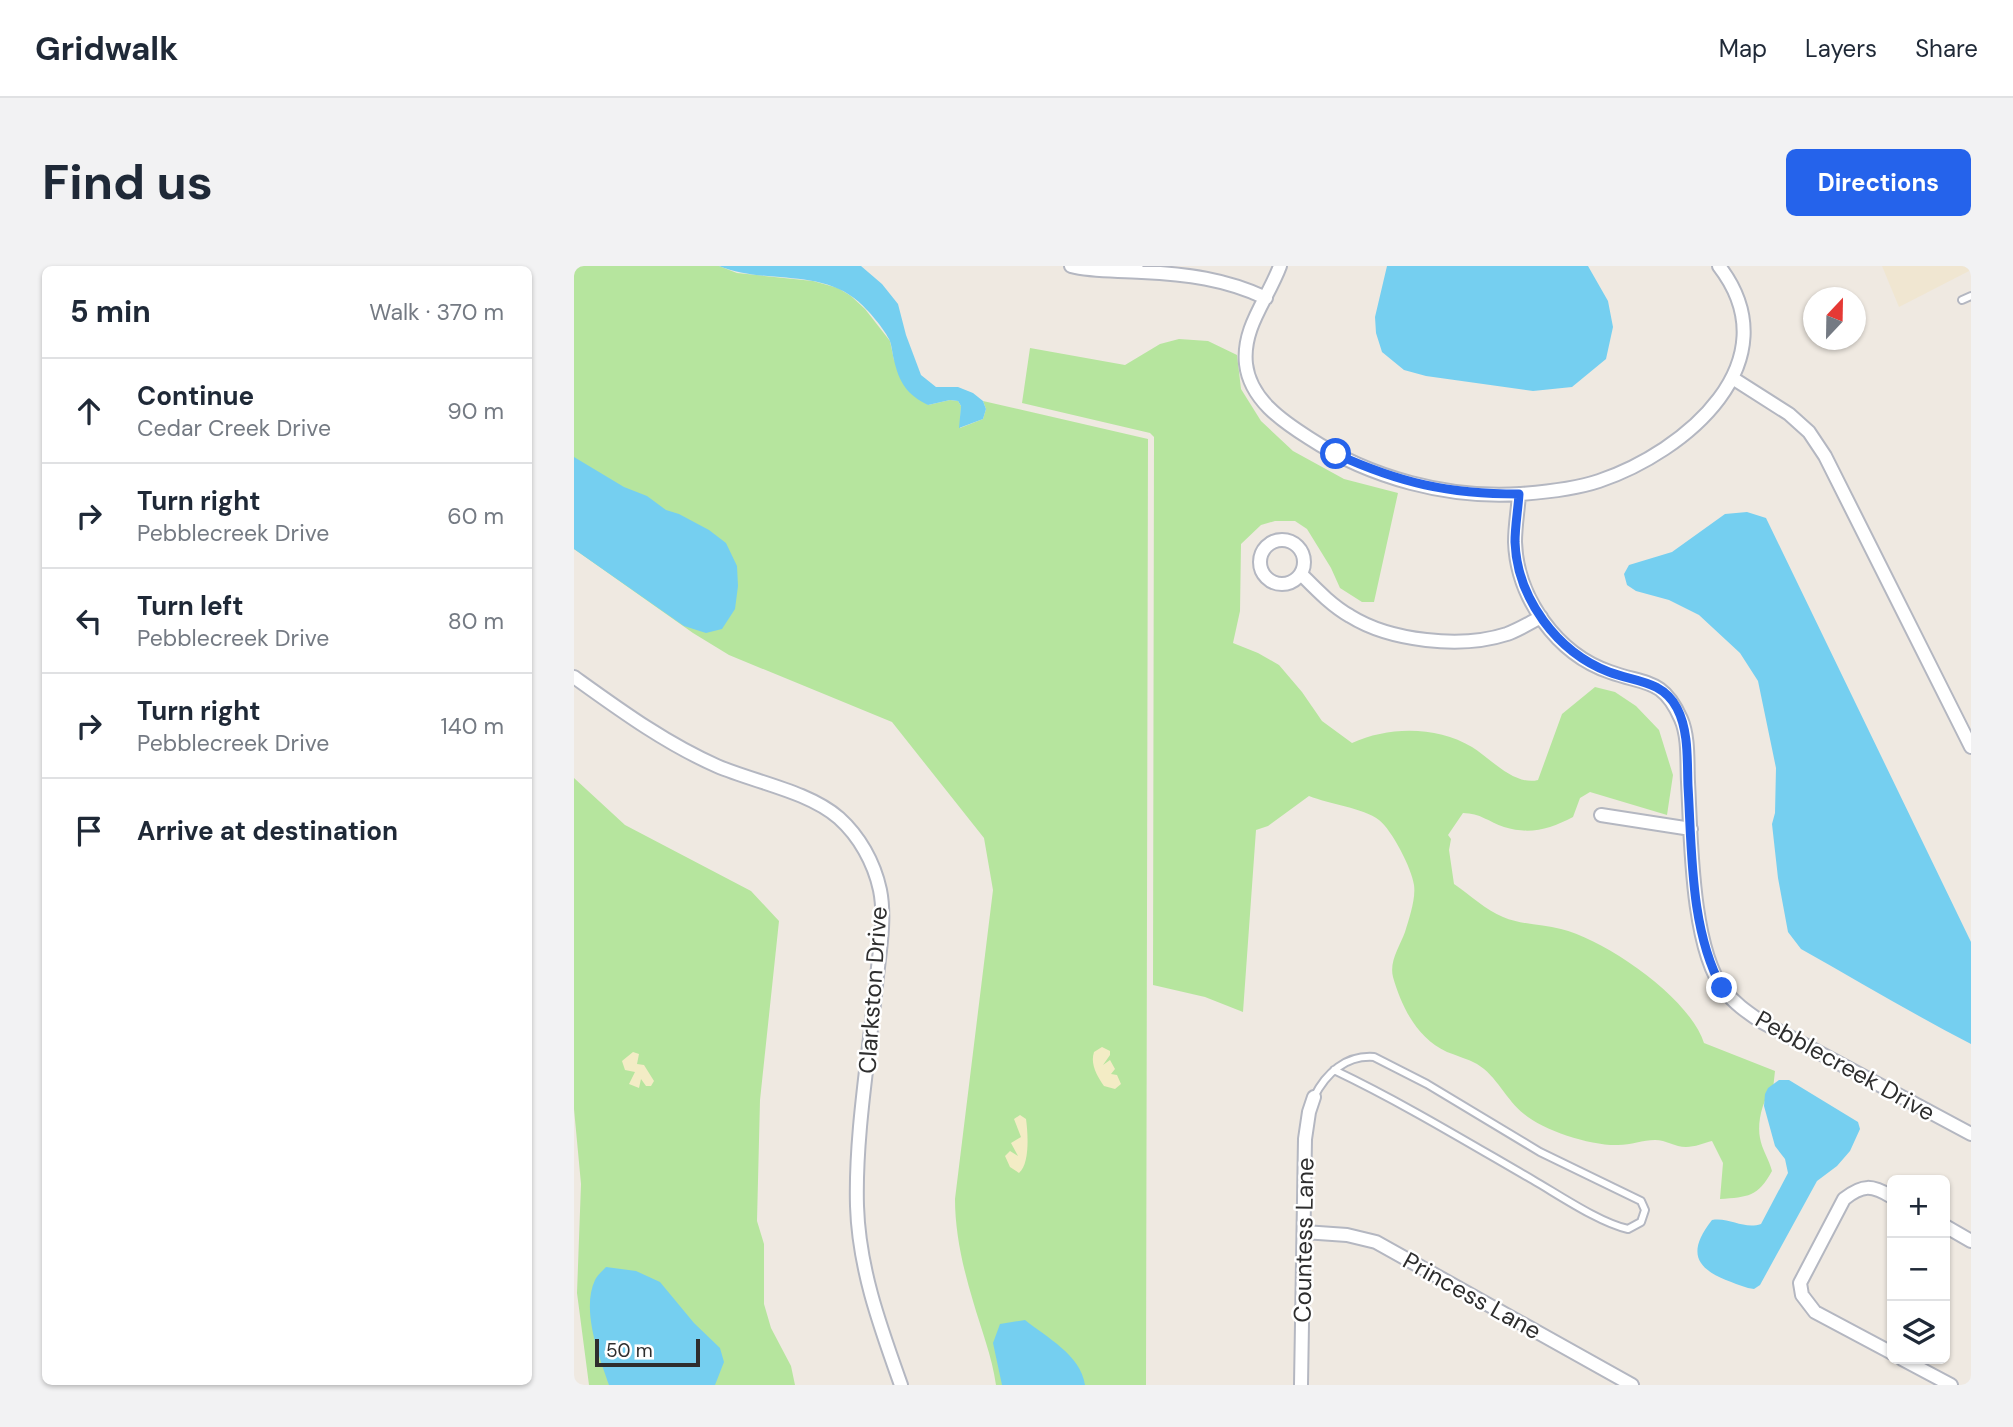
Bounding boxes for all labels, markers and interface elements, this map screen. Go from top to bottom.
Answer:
text: Gridwalk [35,27,178,70]
text: Map [1719,33,1767,64]
text: Layers [1805,33,1877,64]
text: Share [1915,33,1978,64]
button: Directions [1786,149,1971,216]
text: Find us [42,150,213,214]
north arrow [1803,287,1866,350]
text: 5 min [70,292,151,331]
text: Walk · 370 m [369,297,504,327]
text: Continue [137,379,254,413]
icon: ahead [70,392,108,430]
text: 90 m [447,396,504,426]
text: Cedar Creek Drive [137,413,331,443]
route start [1320,438,1351,469]
text: Turn right [137,484,261,518]
icon: right [70,497,108,535]
text: 60 m [447,501,504,531]
text: Pebblecreek Drive [137,518,329,548]
text: Turn left [137,589,244,623]
icon: left [70,602,108,640]
text: 80 m [448,606,504,636]
text: Pebblecreek Drive [137,623,329,653]
text: Turn right [137,694,261,728]
icon: right [70,707,108,745]
text: 140 m [441,711,504,741]
text: Pebblecreek Drive [137,728,329,758]
icon: arrive [70,812,108,850]
text: Arrive at destination [137,814,398,848]
street label: Clarkston Drive [851,905,894,1075]
route end [1706,972,1737,1003]
street label: Pebblecreek Drive [1750,1003,1940,1128]
street label: Countess Lane [1287,1157,1320,1323]
map controls [1887,1175,1950,1364]
button: + [1887,1175,1950,1238]
button: − [1887,1238,1950,1301]
street label: Princess Lane [1398,1245,1547,1346]
button: layers [1887,1301,1950,1364]
scale bar [595,1336,700,1368]
text: 50 m [606,1338,653,1363]

